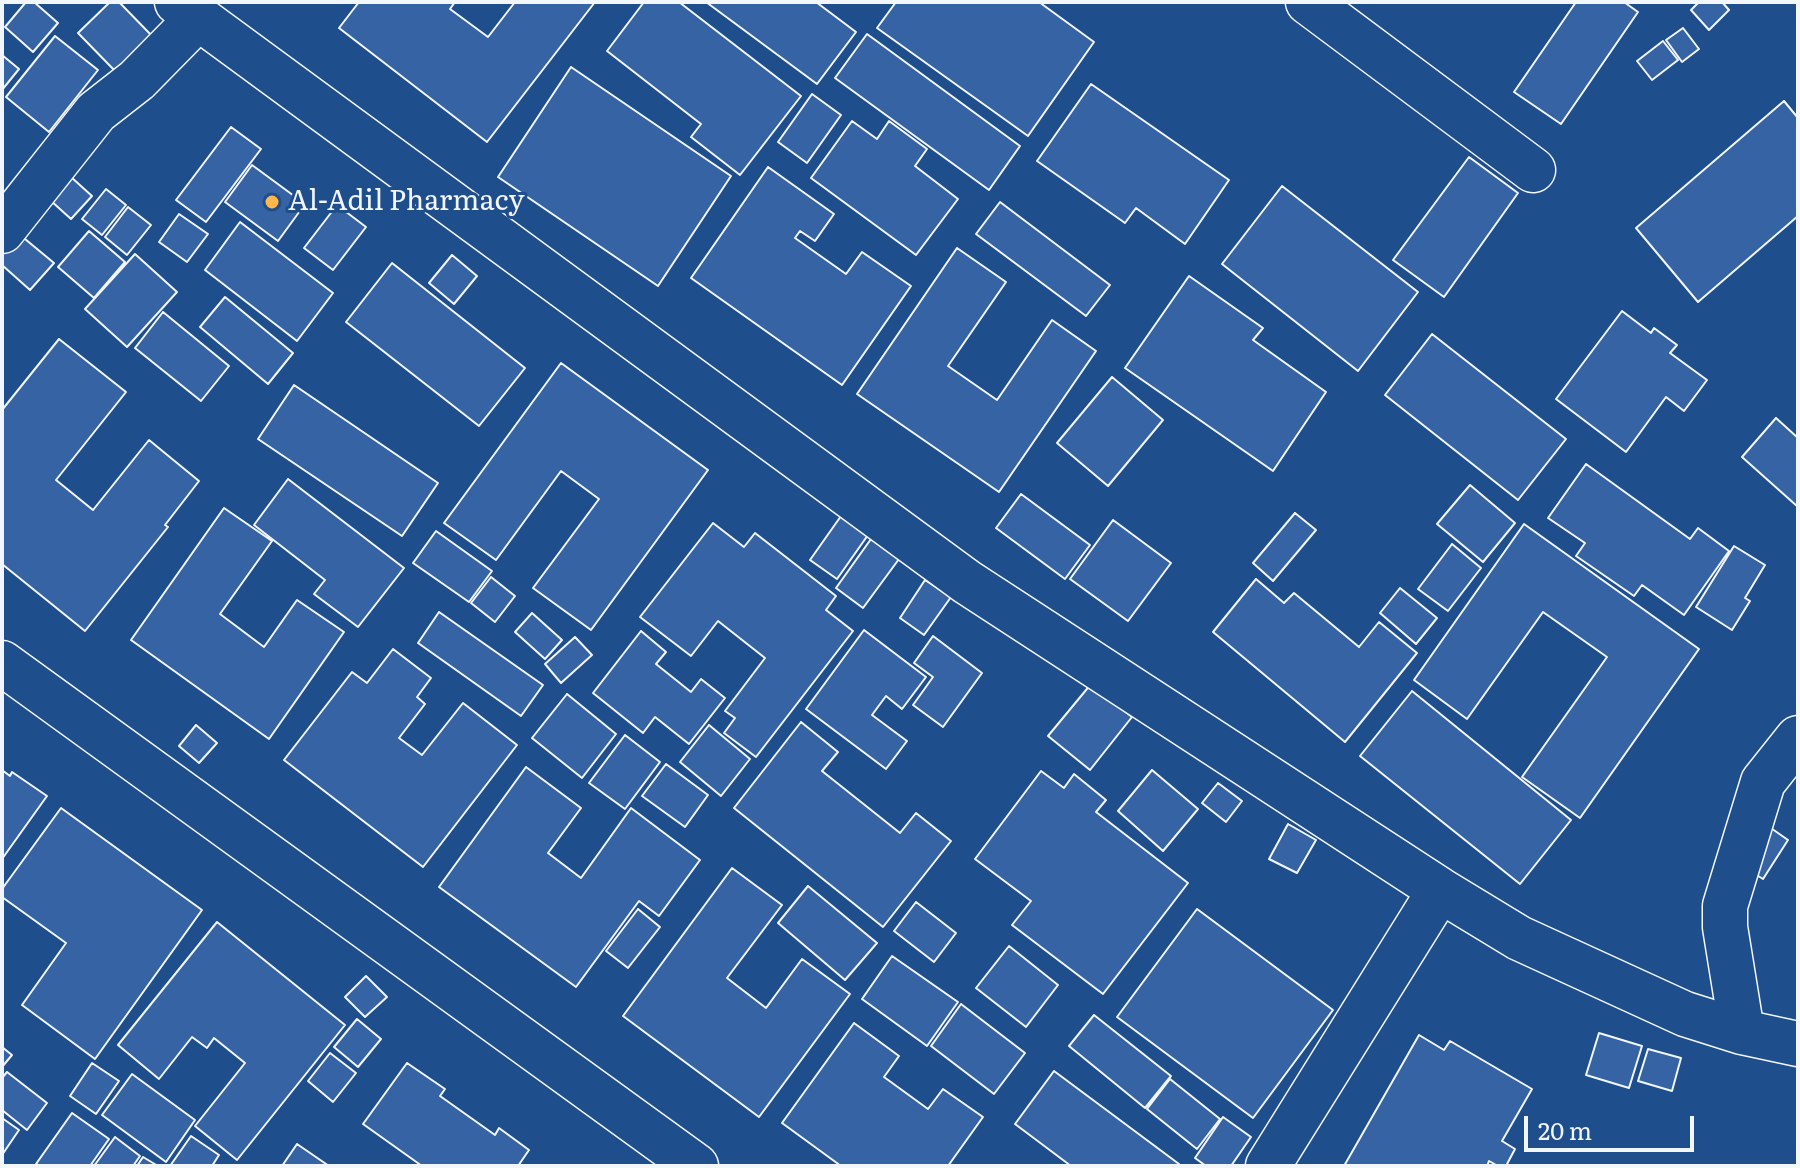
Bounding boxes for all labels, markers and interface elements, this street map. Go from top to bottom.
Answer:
place label: Al-Adil Pharmacy [288,185,525,219]
marker: Al-Adil Pharmacy [263,193,281,211]
scale bar [1528,1100,1698,1150]
text: 20 m [1538,1112,1592,1147]

